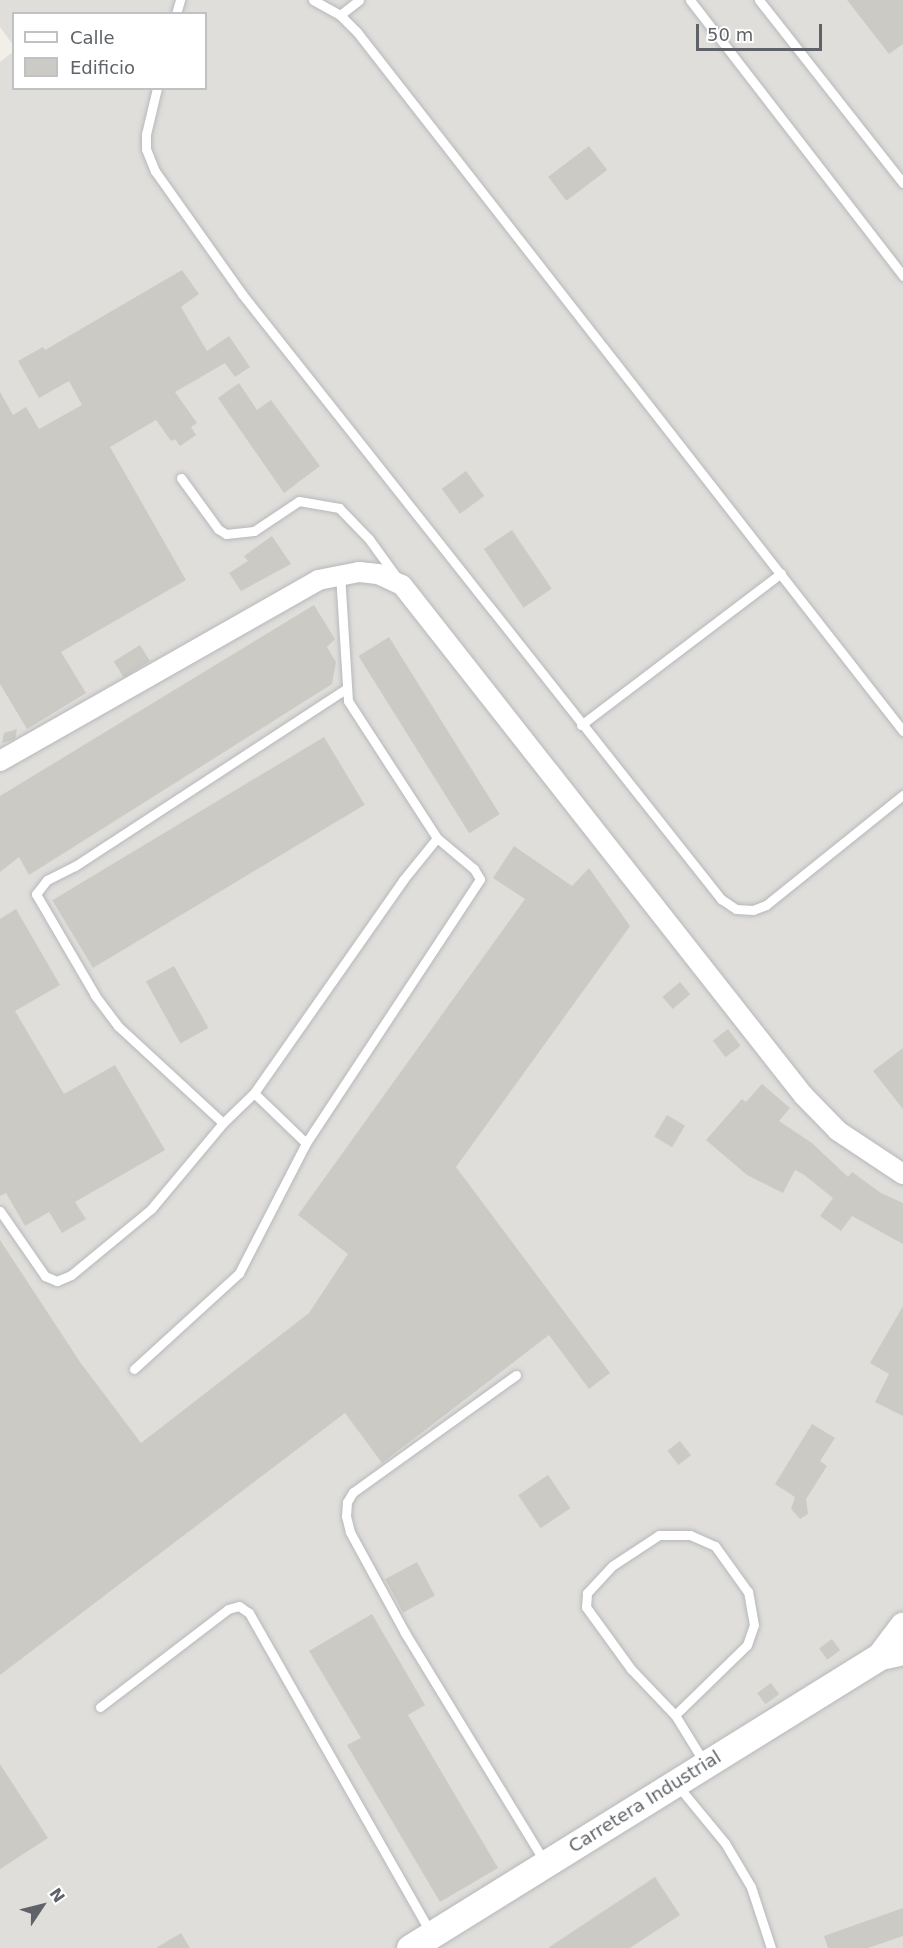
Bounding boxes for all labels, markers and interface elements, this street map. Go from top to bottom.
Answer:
legend [12,12,207,90]
scale bar [699,12,825,50]
text: 50 m [707,24,753,45]
text: Calle [70,27,115,48]
text: Edificio [70,57,135,78]
street label: Carretera Industrial [565,1746,725,1858]
north arrow [12,1876,72,1936]
text: N [46,1884,69,1906]

